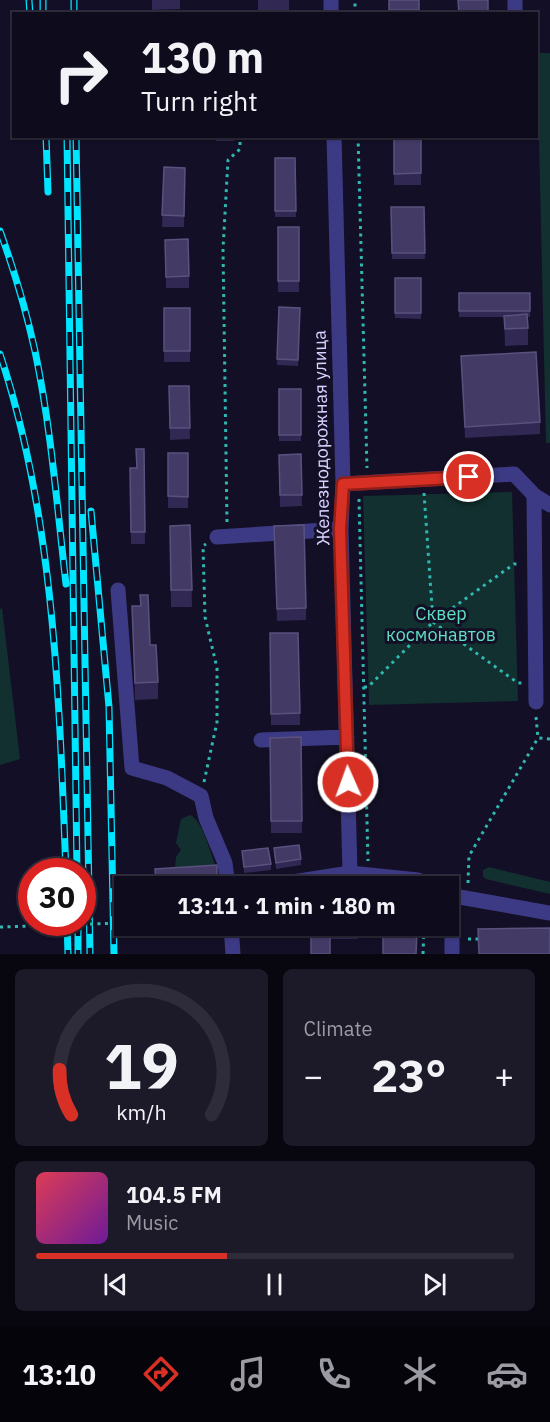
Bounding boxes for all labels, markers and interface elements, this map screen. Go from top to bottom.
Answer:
text: 130 m [141,30,264,85]
icon: right [42,36,120,114]
text: Turn right [141,83,258,118]
street label: Железнодорожная улица [308,330,334,546]
pin [443,451,494,502]
icon: arrive [452,460,485,493]
park label: Сквер космонавтов [386,602,496,646]
position arrow [316,750,380,814]
speed limit sign: 30 [18,858,96,936]
text: 13:11 · 1 min · 180 m [177,891,396,920]
text: Climate [304,1015,372,1042]
text: 19 [104,1025,179,1106]
text: 23° [371,1046,446,1104]
text: − [304,1054,323,1097]
text: + [494,1054,514,1097]
text: km/h [116,1098,166,1126]
text: 104.5 FM [126,1180,222,1209]
text: Music [126,1209,178,1236]
icon: previous [99,1268,132,1301]
icon: pause [258,1268,291,1301]
icon: next [418,1268,451,1301]
icon: directions [140,1353,182,1395]
icon: music [227,1353,269,1395]
icon: phone [313,1353,355,1395]
icon: climate [399,1353,441,1395]
icon: car [486,1353,528,1395]
text: 13:10 [22,1357,96,1392]

